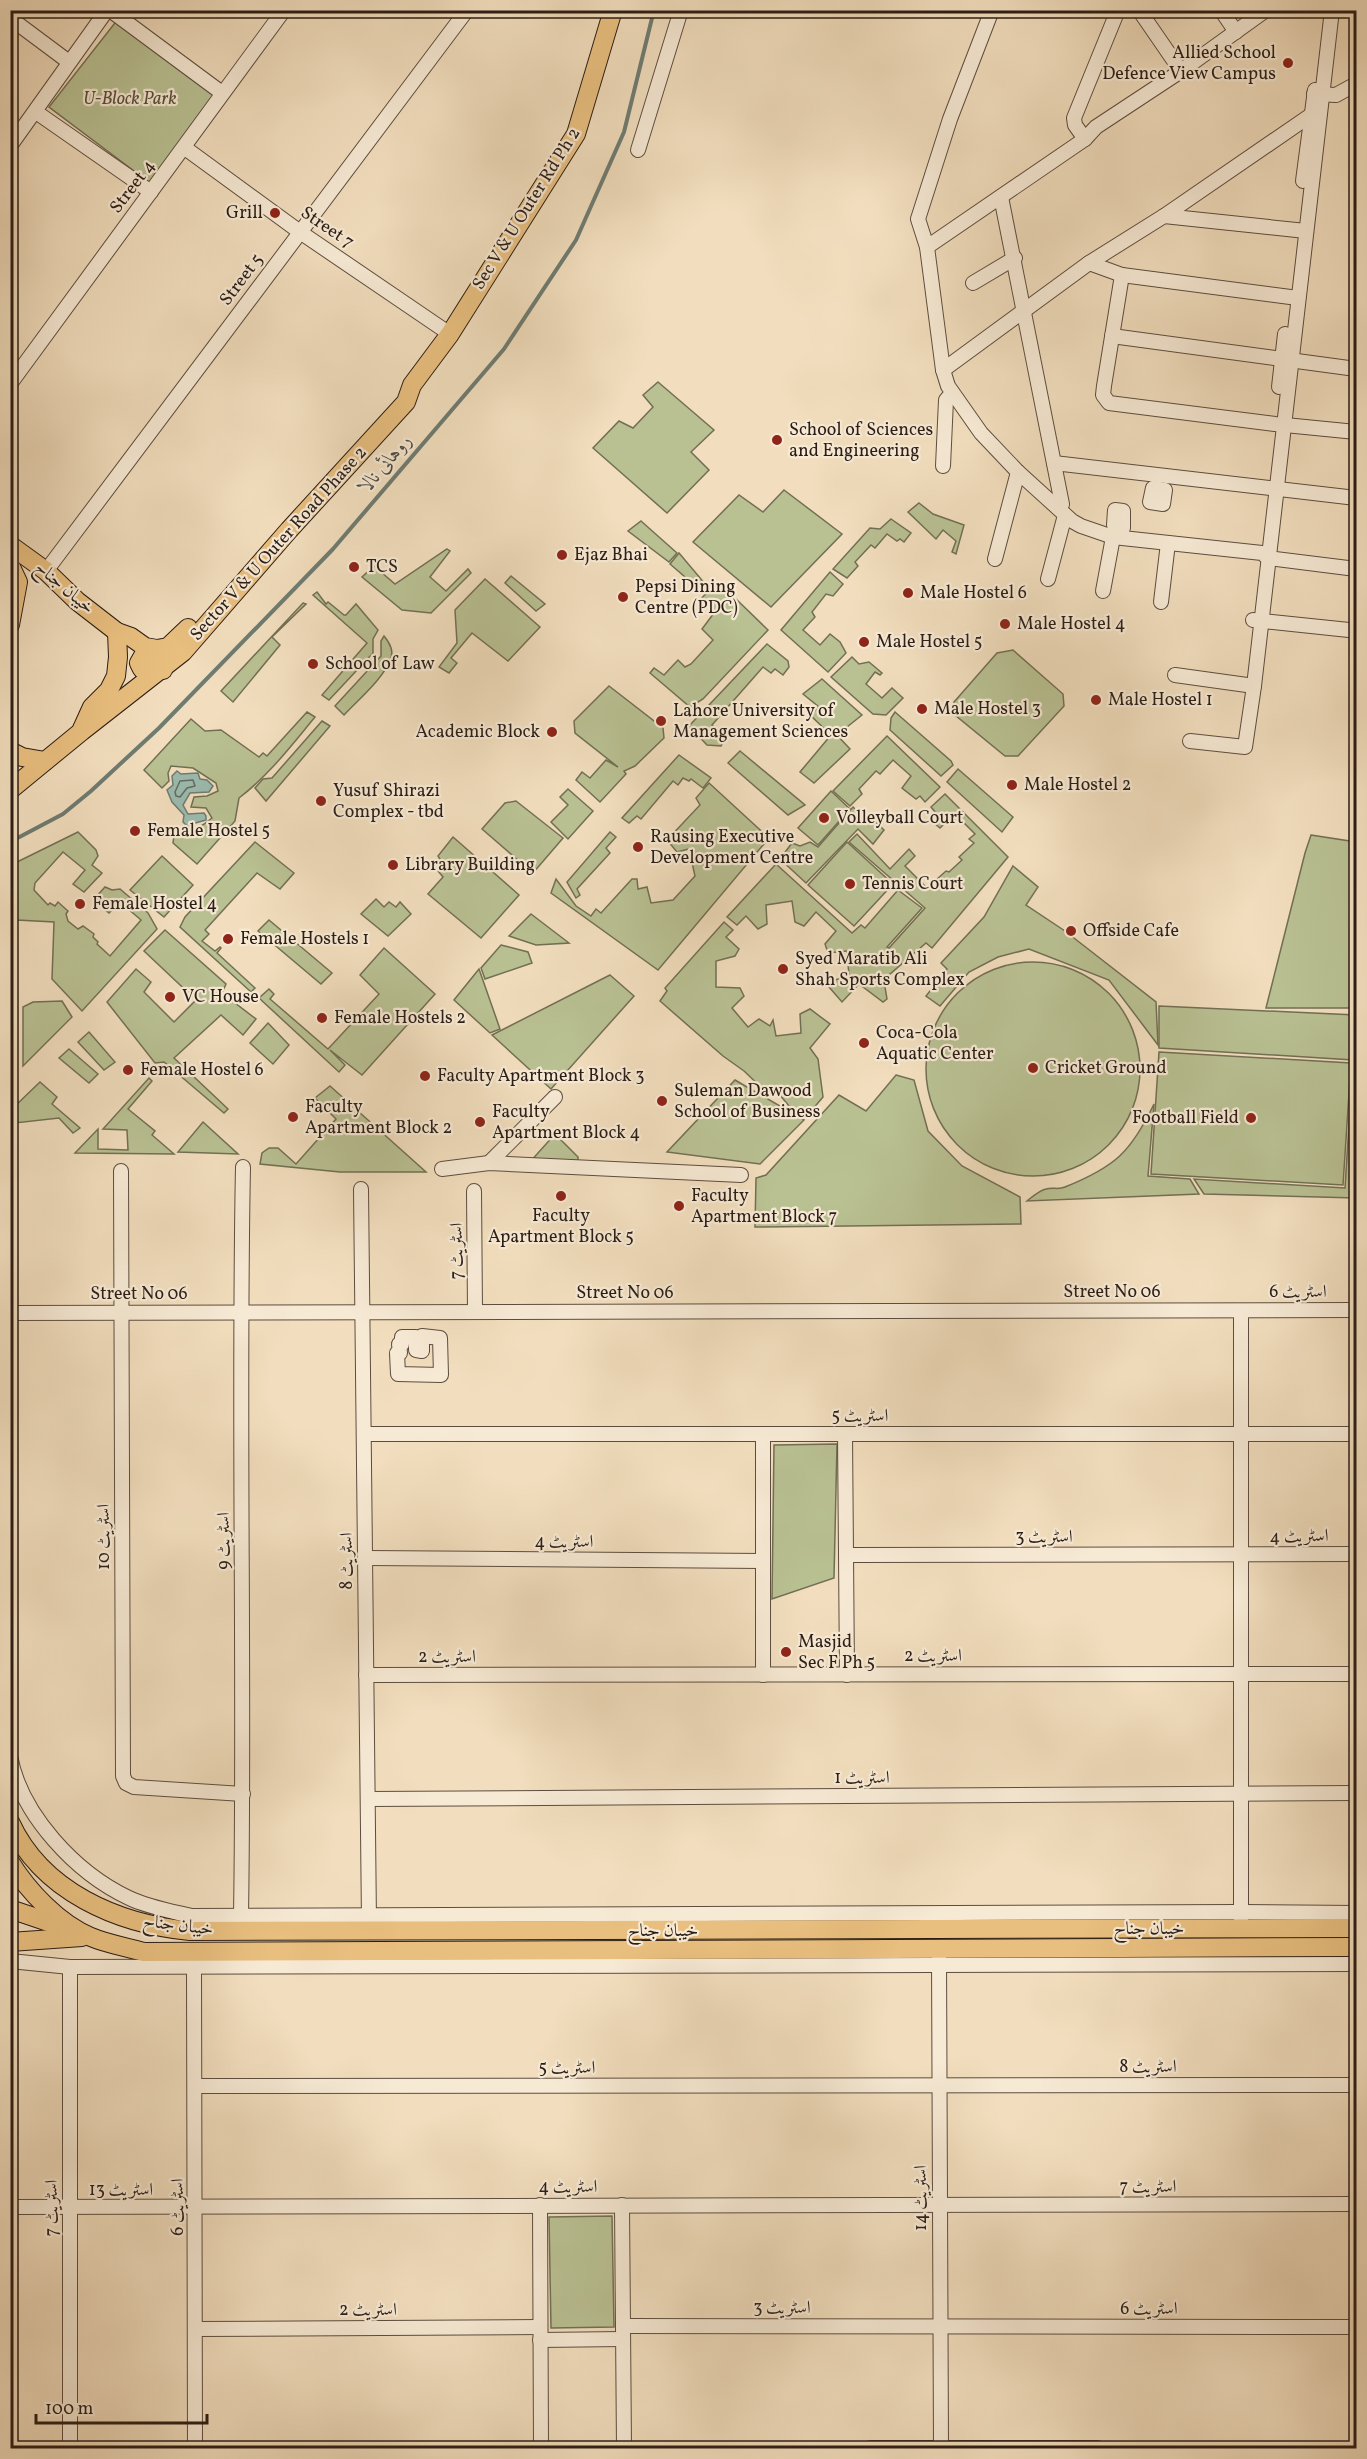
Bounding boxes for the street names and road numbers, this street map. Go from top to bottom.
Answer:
street label: Sec V & U Outer Rd Ph 2 [467,123,587,295]
street label: Street 4 [105,155,161,219]
street label: Street 7 [295,201,359,255]
street label: Street 5 [214,249,270,311]
street label: Sector V & U Outer Road Phase 2 [185,441,373,647]
street label: خیبان جناح [28,556,99,622]
street label: اسٹریٹ 7 [445,1222,470,1280]
street label: Street No 06 [1063,1280,1161,1305]
street label: اسٹریٹ 6 [1269,1280,1327,1305]
street label: Street No 06 [576,1281,674,1306]
street label: Street No 06 [90,1282,188,1307]
street label: اسٹریٹ 5 [832,1404,889,1429]
street label: اسٹریٹ 10 [92,1504,117,1570]
street label: اسٹریٹ 9 [212,1512,237,1570]
street label: اسٹریٹ 4 [1269,1524,1329,1550]
street label: اسٹریٹ 3 [1015,1525,1073,1550]
street label: اسٹریٹ 4 [534,1530,594,1555]
street label: اسٹریٹ 8 [335,1532,360,1590]
street label: اسٹریٹ 2 [904,1644,962,1669]
street label: اسٹریٹ 2 [418,1645,476,1670]
street label: اسٹریٹ 1 [834,1766,890,1791]
street label: خیبان جناح [141,1909,215,1945]
street label: خیبان جناح [1114,1917,1184,1944]
street label: خیبان جناح [628,1919,698,1946]
street label: اسٹریٹ 8 [1119,2055,1177,2080]
street label: اسٹریٹ 5 [539,2056,596,2081]
street label: اسٹریٹ 14 [909,2165,934,2231]
street label: اسٹریٹ 4 [538,2175,598,2200]
street label: اسٹریٹ 7 [1119,2175,1177,2200]
street label: اسٹریٹ 13 [89,2178,153,2203]
street label: اسٹریٹ 6 [166,2178,191,2236]
street label: اسٹریٹ 7 [40,2179,65,2237]
street label: اسٹریٹ 3 [753,2296,811,2321]
street label: اسٹریٹ 6 [1120,2297,1178,2322]
street label: اسٹریٹ 2 [339,2298,397,2323]

